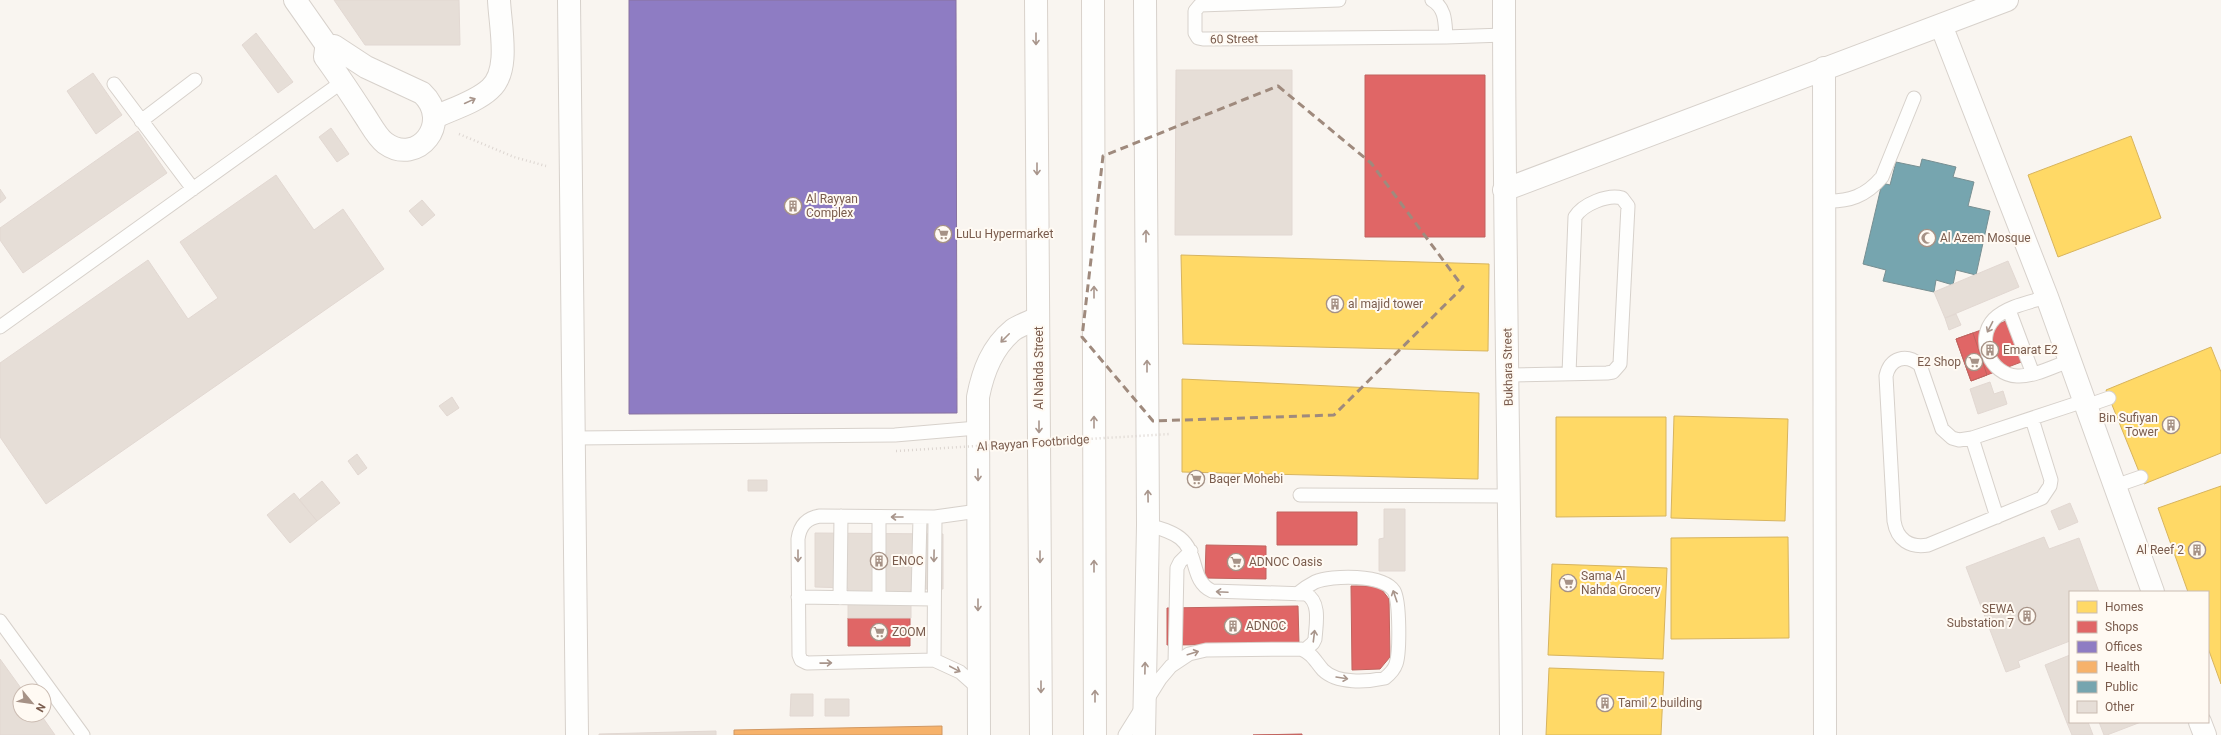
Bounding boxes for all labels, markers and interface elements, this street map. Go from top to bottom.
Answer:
one-way arrow [1032,32,1040,45]
street label: 60 Street [1210,32,1258,46]
one-way arrow [464,97,476,104]
one-way arrow [1033,162,1041,175]
place label: Al Rayyan Complex [806,192,858,220]
building icon: Al Rayyan Complex [783,196,803,216]
supermarket icon: LuLu Hypermarket [933,224,953,244]
place label: LuLu Hypermarket [956,227,1053,241]
mosque icon: Al Azem Mosque [1917,228,1937,248]
one-way arrow [1142,230,1150,243]
place label: Al Azem Mosque [1940,231,2031,245]
one-way arrow [1090,286,1098,299]
building icon: al majid tower [1325,294,1345,314]
place label: al majid tower [1348,297,1423,311]
one-way arrow [1986,321,1993,333]
street label: Al Nahda Street [1032,326,1046,410]
street label: Bukhara Street [1500,328,1516,406]
one-way arrow [1000,333,1010,343]
building icon: Emarat E2 [1980,340,2000,360]
place label: Emarat E2 [2003,343,2058,357]
supermarket icon: E2 Shop [1964,352,1984,372]
place label: E2 Shop [1917,355,1961,369]
one-way arrow [1143,360,1151,373]
place label: Bin Sufiyan Tower [2099,411,2158,439]
building icon: Bin Sufiyan Tower [2161,415,2181,435]
one-way arrow [1090,416,1098,429]
one-way arrow [1035,420,1043,433]
street label: Al Rayyan Footbridge [976,432,1090,454]
one-way arrow [974,468,982,481]
supermarket icon: Baqer Mohebi [1186,469,1206,489]
place label: Baqer Mohebi [1209,472,1283,486]
one-way arrow [1144,490,1152,503]
one-way arrow [891,513,904,521]
building icon: Al Reef 2 [2187,540,2207,560]
place label: Al Reef 2 [2136,543,2184,557]
one-way arrow [794,549,802,562]
one-way arrow [930,549,938,562]
one-way arrow [1036,550,1044,563]
building icon: ENOC [869,551,889,571]
supermarket icon: ADNOC Oasis [1226,552,1246,572]
place label: ENOC [892,554,924,568]
place label: ADNOC Oasis [1249,555,1322,569]
one-way arrow [1090,560,1098,573]
place label: Sama Al Nahda Grocery [1581,569,1661,597]
supermarket icon: Sama Al Nahda Grocery [1558,573,1578,593]
one-way arrow [1216,589,1229,596]
one-way arrow [1390,591,1398,603]
legend [2069,591,2209,723]
one-way arrow [974,598,982,611]
text: Homes [2105,600,2143,614]
place label: SEWA Substation 7 [1947,602,2014,630]
building icon: SEWA Substation 7 [2017,606,2037,626]
building icon: ADNOC [1223,616,1243,636]
place label: ADNOC [1246,619,1287,633]
text: Shops [2105,620,2139,634]
supermarket icon: ZOOM [869,622,889,642]
place label: ZOOM [892,625,926,639]
one-way arrow [1310,630,1318,643]
text: Offices [2105,640,2142,654]
one-way arrow [1186,649,1199,656]
one-way arrow [819,659,832,666]
text: Health [2105,660,2140,674]
one-way arrow [1141,662,1149,675]
one-way arrow [948,665,960,673]
one-way arrow [1335,674,1348,682]
one-way arrow [1037,680,1045,693]
text: Public [2105,680,2138,694]
north arrow [12,683,52,723]
one-way arrow [1091,690,1098,703]
building icon: Tamil 2 building [1595,693,1615,713]
place label: Tamil 2 building [1618,696,1702,710]
text: Other [2105,700,2134,714]
text: N [33,701,48,714]

